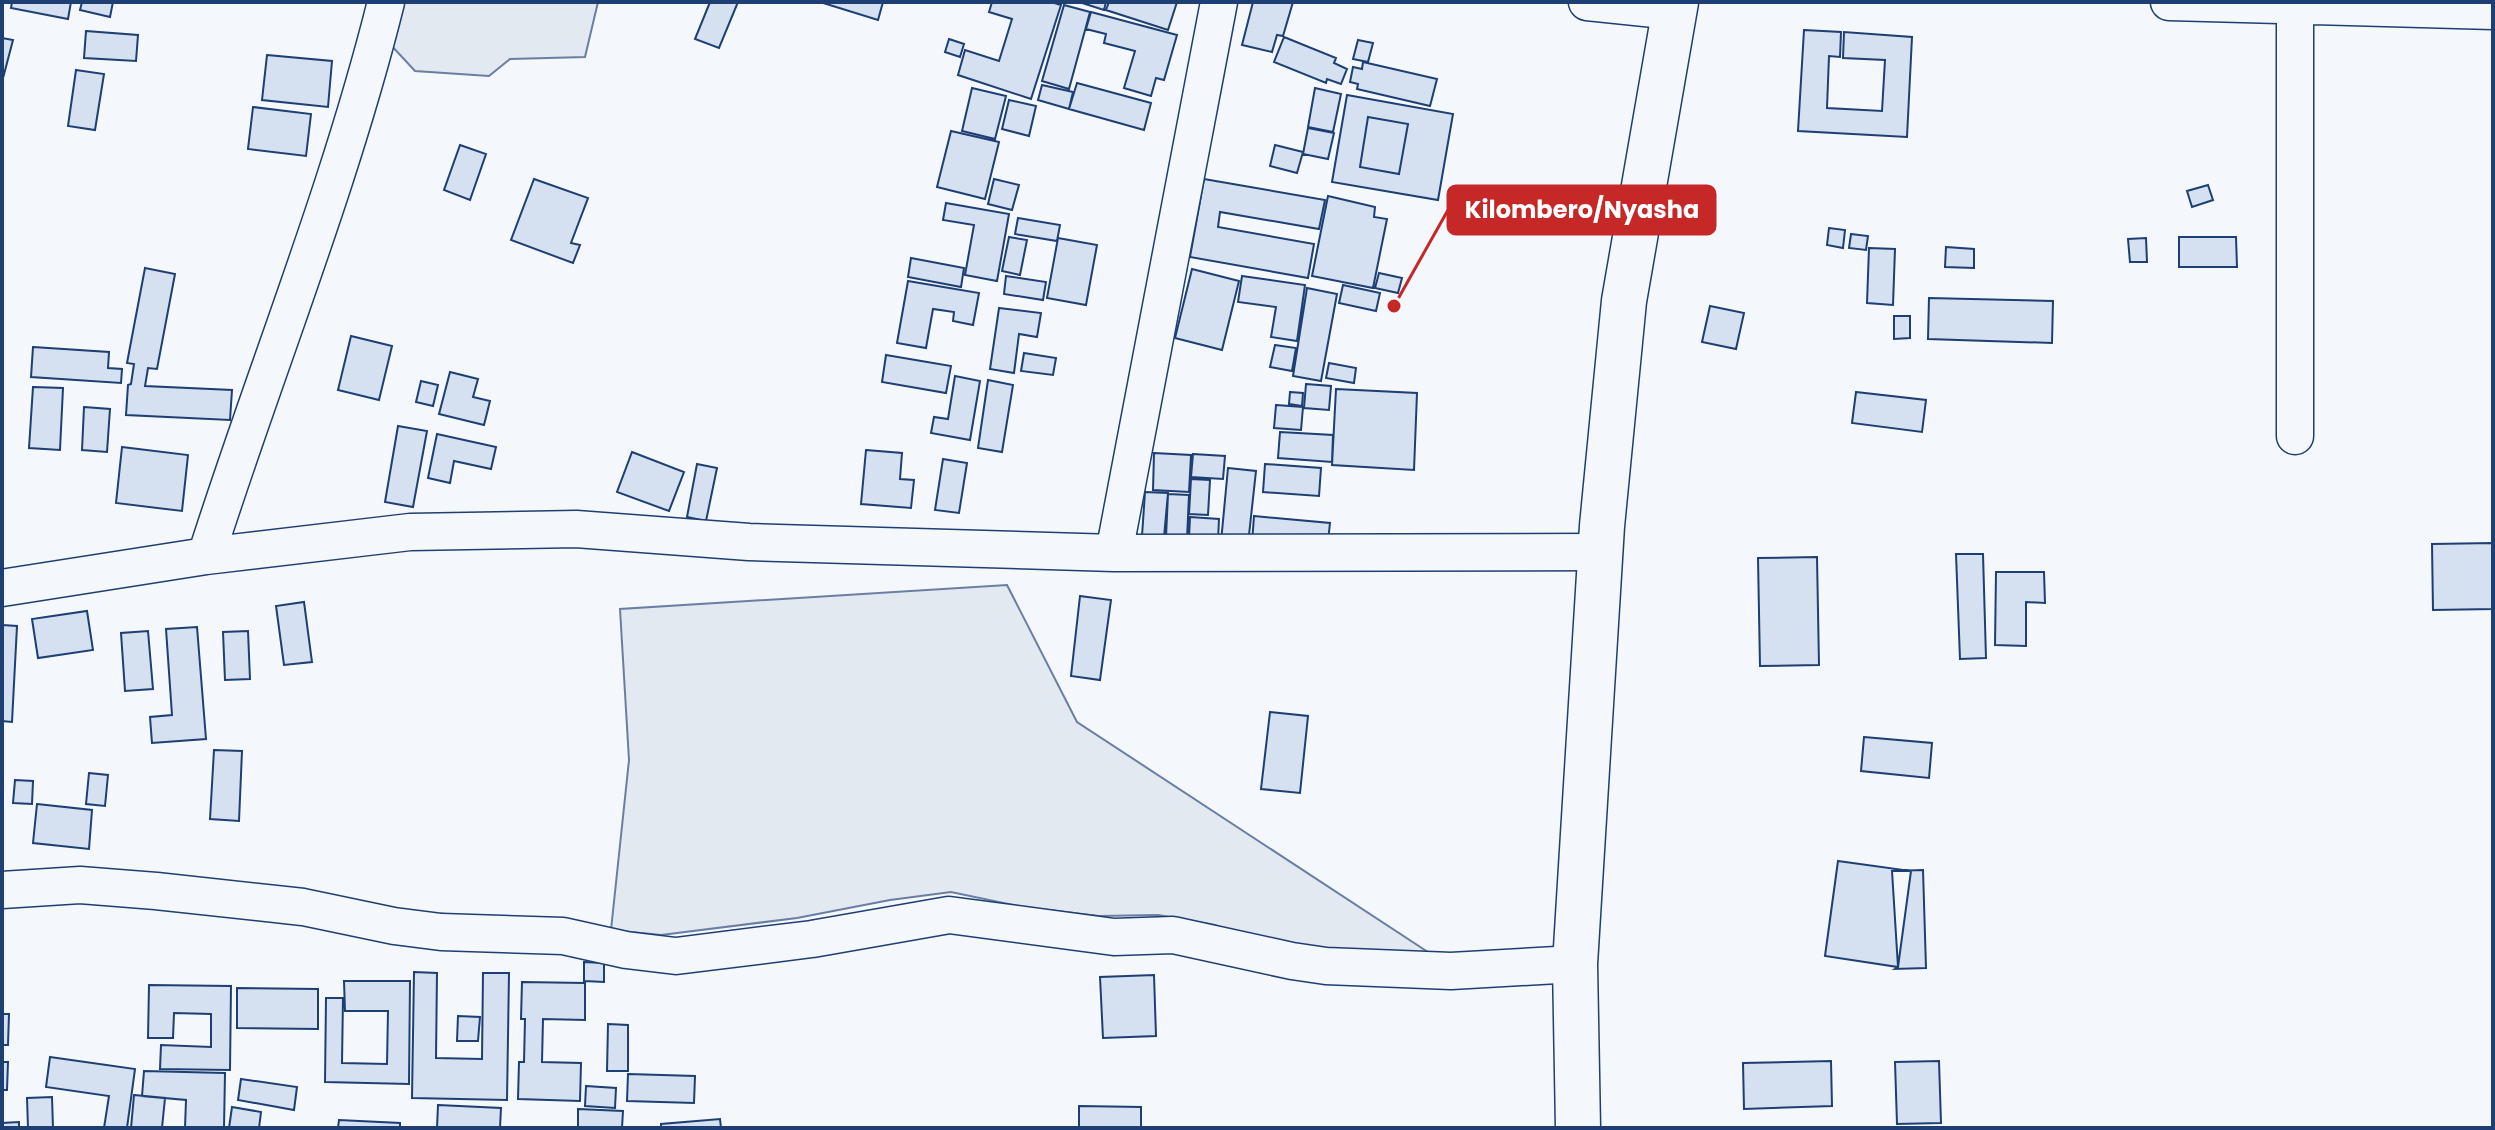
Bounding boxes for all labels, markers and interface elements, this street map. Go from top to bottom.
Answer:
callout: Kilombero/Nyasha [1448,186,1715,234]
text: Kilombero/Nyasha [1465,193,1699,226]

